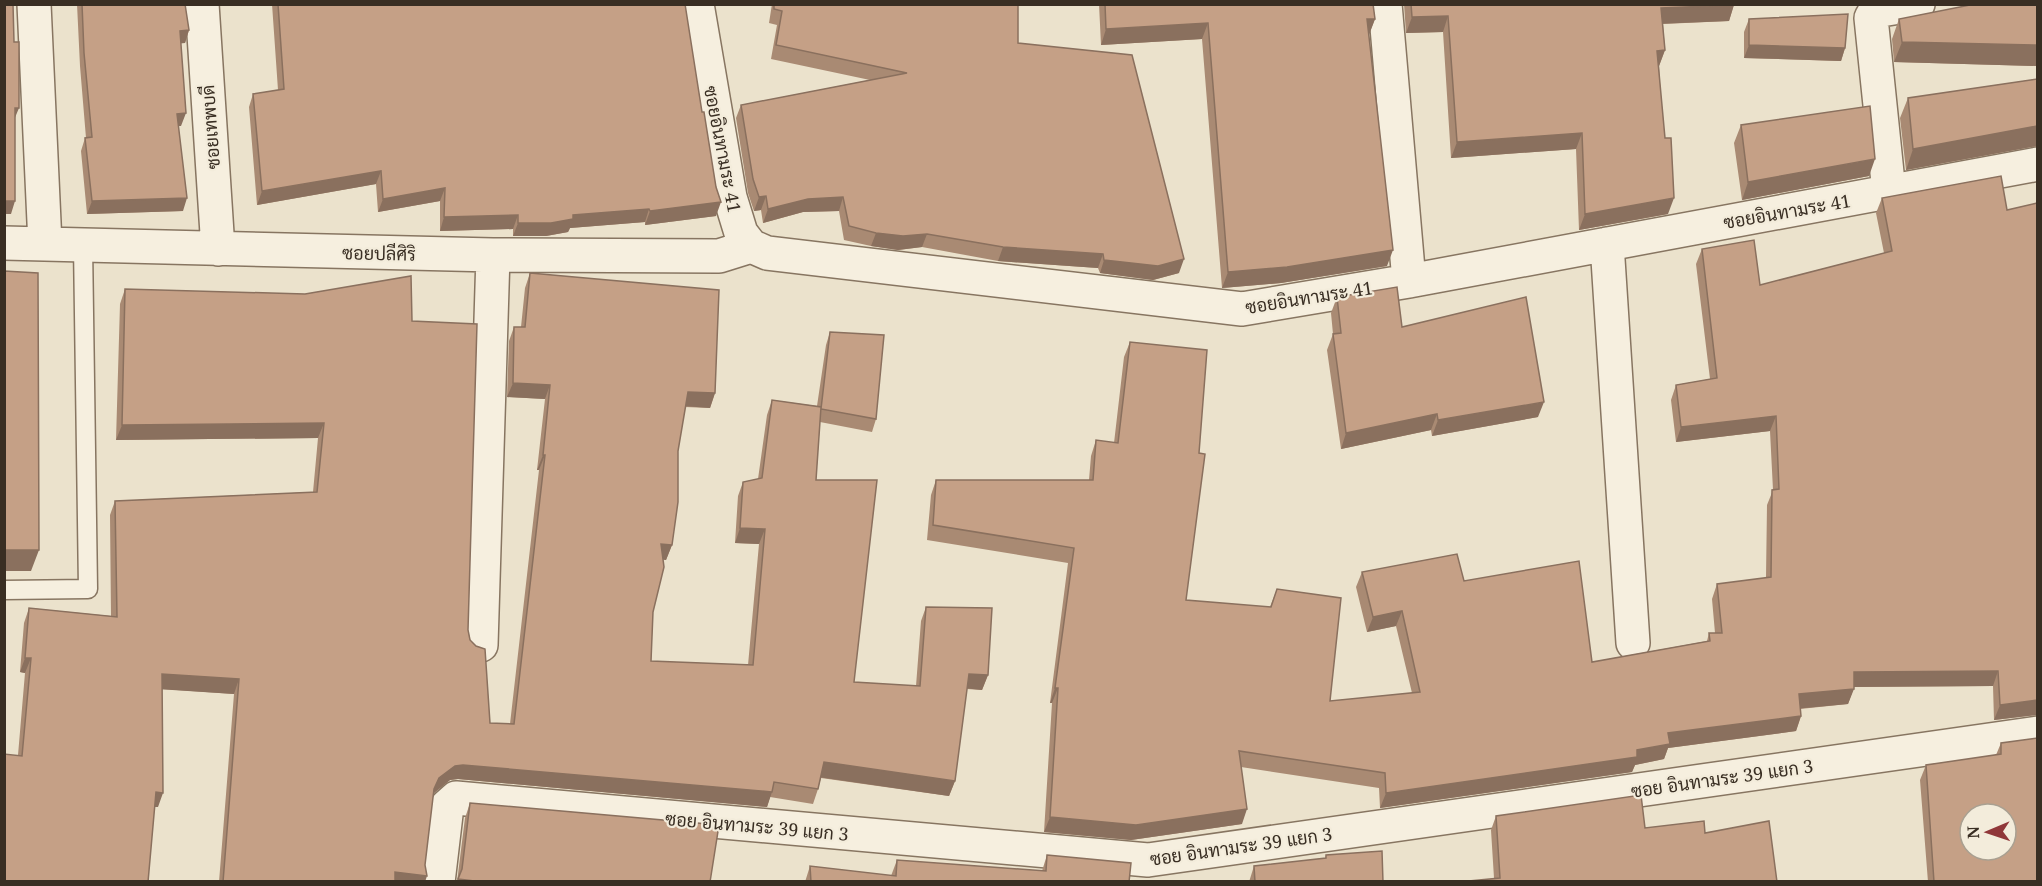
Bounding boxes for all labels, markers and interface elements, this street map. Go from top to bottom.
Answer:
street label: ซอยเทพบดี [195,84,225,170]
street label: ซอยอินทามระ 41 [699,84,747,214]
street label: ซอยอินทามระ 41 [1722,188,1852,234]
street label: ซอยปลีศิริ [342,240,416,266]
street label: ซอยอินทามระ 41 [1244,275,1374,319]
street label: ซอย อินทามระ 39 แยก 3 [1629,753,1815,803]
north arrow [1958,802,2018,862]
street label: ซอย อินทามระ 39 แยก 3 [664,806,850,846]
street label: ซอย อินทามระ 39 แยก 3 [1148,821,1334,871]
text: N [1962,825,1984,839]

